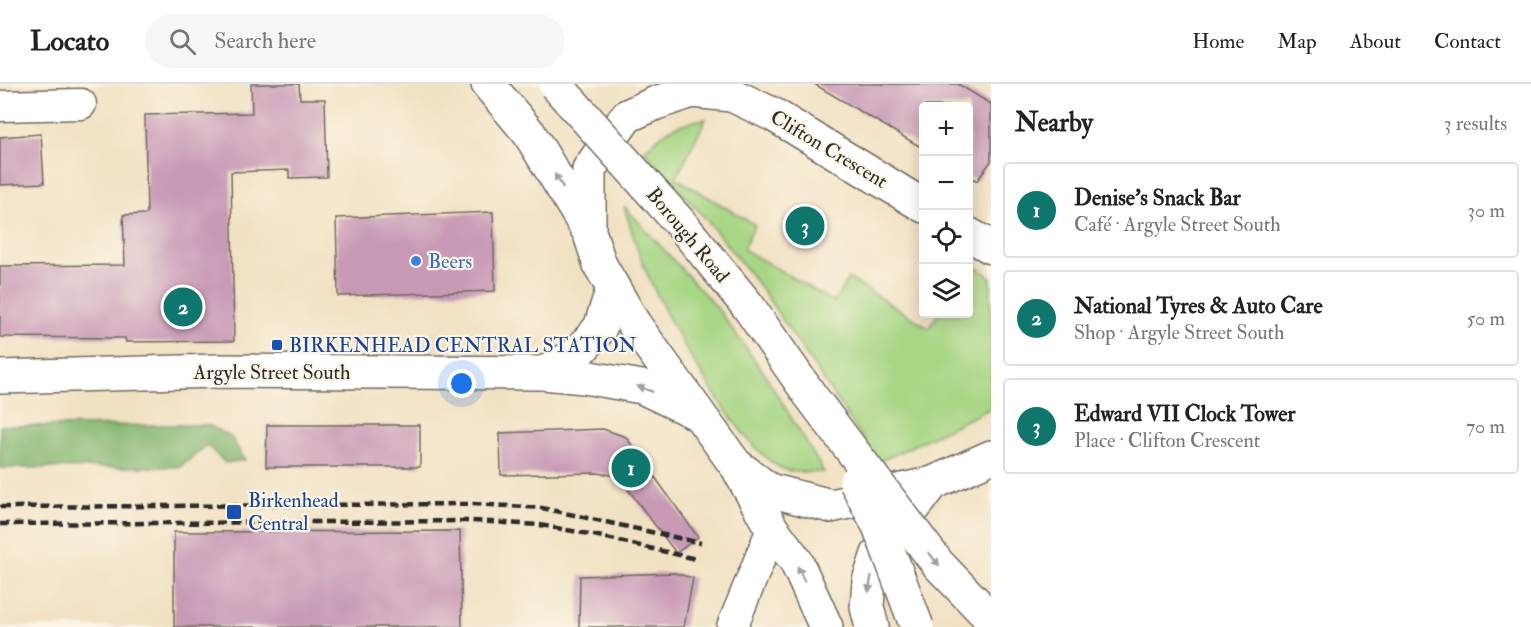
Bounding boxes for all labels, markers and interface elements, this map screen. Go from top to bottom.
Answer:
search box [145,14,565,68]
text: Locato [30,24,109,59]
icon: search [166,25,199,58]
text: Search here [214,27,316,55]
text: Home [1192,28,1244,55]
text: Map [1277,28,1317,55]
text: About [1350,28,1401,55]
text: Contact [1434,28,1501,55]
map controls [919,102,973,318]
button: + [919,102,973,156]
street label: Clifton Crescent [766,104,893,194]
text: Nearby [1015,107,1093,139]
text: 3 results [1444,111,1507,136]
button: − [919,156,973,210]
one-way arrow [553,173,564,189]
street label: Borough Road [641,182,735,288]
text: Denise's Snack Bar [1074,184,1241,212]
text: 1 [1033,198,1040,223]
text: 30 m [1467,198,1505,223]
pin: 3 [786,204,824,248]
button: locate [919,210,973,264]
text: Café · Argyle Street South [1074,212,1281,237]
place label: Beers [428,249,472,274]
marker: Beers [409,254,423,268]
button: layers [919,264,973,318]
pin: 2 [164,284,202,330]
text: National Tyres & Auto Care [1074,292,1323,320]
text: 2 [1031,306,1042,331]
text: 50 m [1466,306,1505,331]
text: Shop · Argyle Street South [1074,320,1285,345]
place label: BIRKENHEAD CENTRAL STATION [289,333,637,358]
marker: BIRKENHEAD CENTRAL STATION [270,338,284,352]
street label: Argyle Street South [193,360,351,385]
your location [447,369,476,398]
one-way arrow [636,384,654,394]
text: Edward VII Clock Tower [1074,400,1296,428]
text: 3 [1033,414,1040,439]
text: 70 m [1466,414,1505,439]
text: Place · Clifton Crescent [1074,428,1260,453]
pin: 1 [612,446,650,490]
place label: Birkenhead Central [248,488,339,536]
marker: Birkenhead Central [225,503,243,521]
one-way arrow [927,551,940,566]
one-way arrow [796,565,806,583]
one-way arrow [865,575,874,594]

